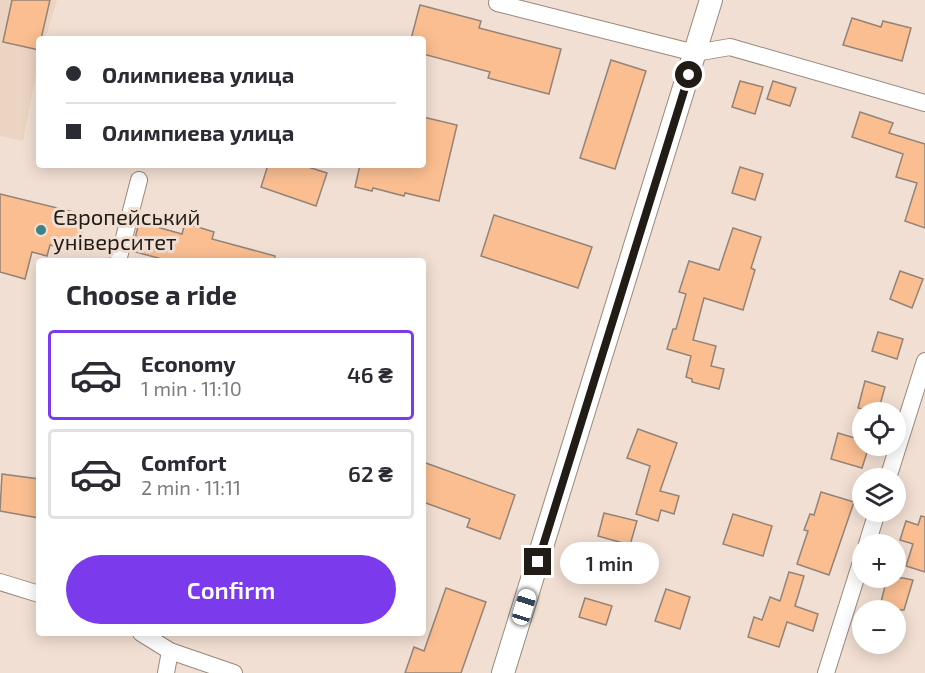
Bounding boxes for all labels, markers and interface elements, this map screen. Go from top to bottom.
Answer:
text: Олимпиева улица [102,61,294,87]
route start [675,61,702,88]
text: Олимпиева улица [102,119,294,145]
place label: Європейський університет [53,203,201,255]
marker: Європейський університет [34,223,48,237]
text: Choose a ride [66,278,237,310]
icon: car [69,348,123,402]
text: Economy [141,350,236,376]
text: 46 ₴ [347,361,393,387]
text: 1 min · 11:10 [141,376,242,400]
map controls [852,402,906,654]
button: locate [852,402,906,456]
icon: car [69,447,123,501]
text: Comfort [141,449,226,475]
text: 62 ₴ [348,460,393,486]
button: layers [852,468,906,522]
text: 2 min · 11:11 [141,475,241,499]
button: + [852,534,906,588]
callout: 1 min [559,541,658,583]
route end [524,548,551,575]
text: 1 min [586,551,633,575]
button: Confirm [66,555,396,624]
car [510,587,538,627]
button: − [852,600,906,654]

